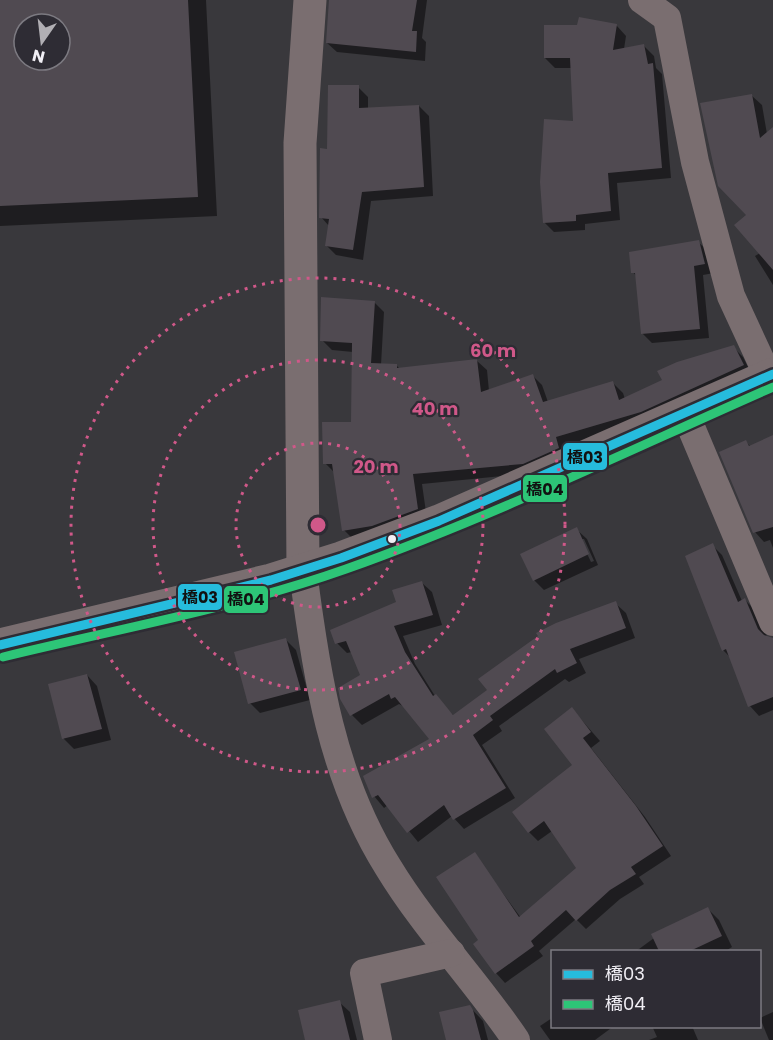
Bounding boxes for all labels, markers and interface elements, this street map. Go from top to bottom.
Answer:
north arrow [12,12,72,72]
text: N [30,43,47,69]
text: 60 m [470,338,516,363]
text: 40 m [412,396,458,421]
line badge: 橋03 [562,442,608,471]
text: 橋03 [567,446,603,469]
text: 20 m [354,454,398,479]
line badge: 橋04 [522,474,568,503]
text: 橋04 [526,478,564,501]
centre of rings [308,515,328,535]
unlabelled marker [386,533,398,545]
line badge: 橋03 [177,583,223,611]
line badge: 橋04 [223,585,269,614]
text: 橋03 [182,586,218,609]
text: 橋04 [227,588,265,611]
legend [551,950,761,1028]
text: 橋03 [605,961,645,986]
text: 橋04 [605,991,646,1016]

